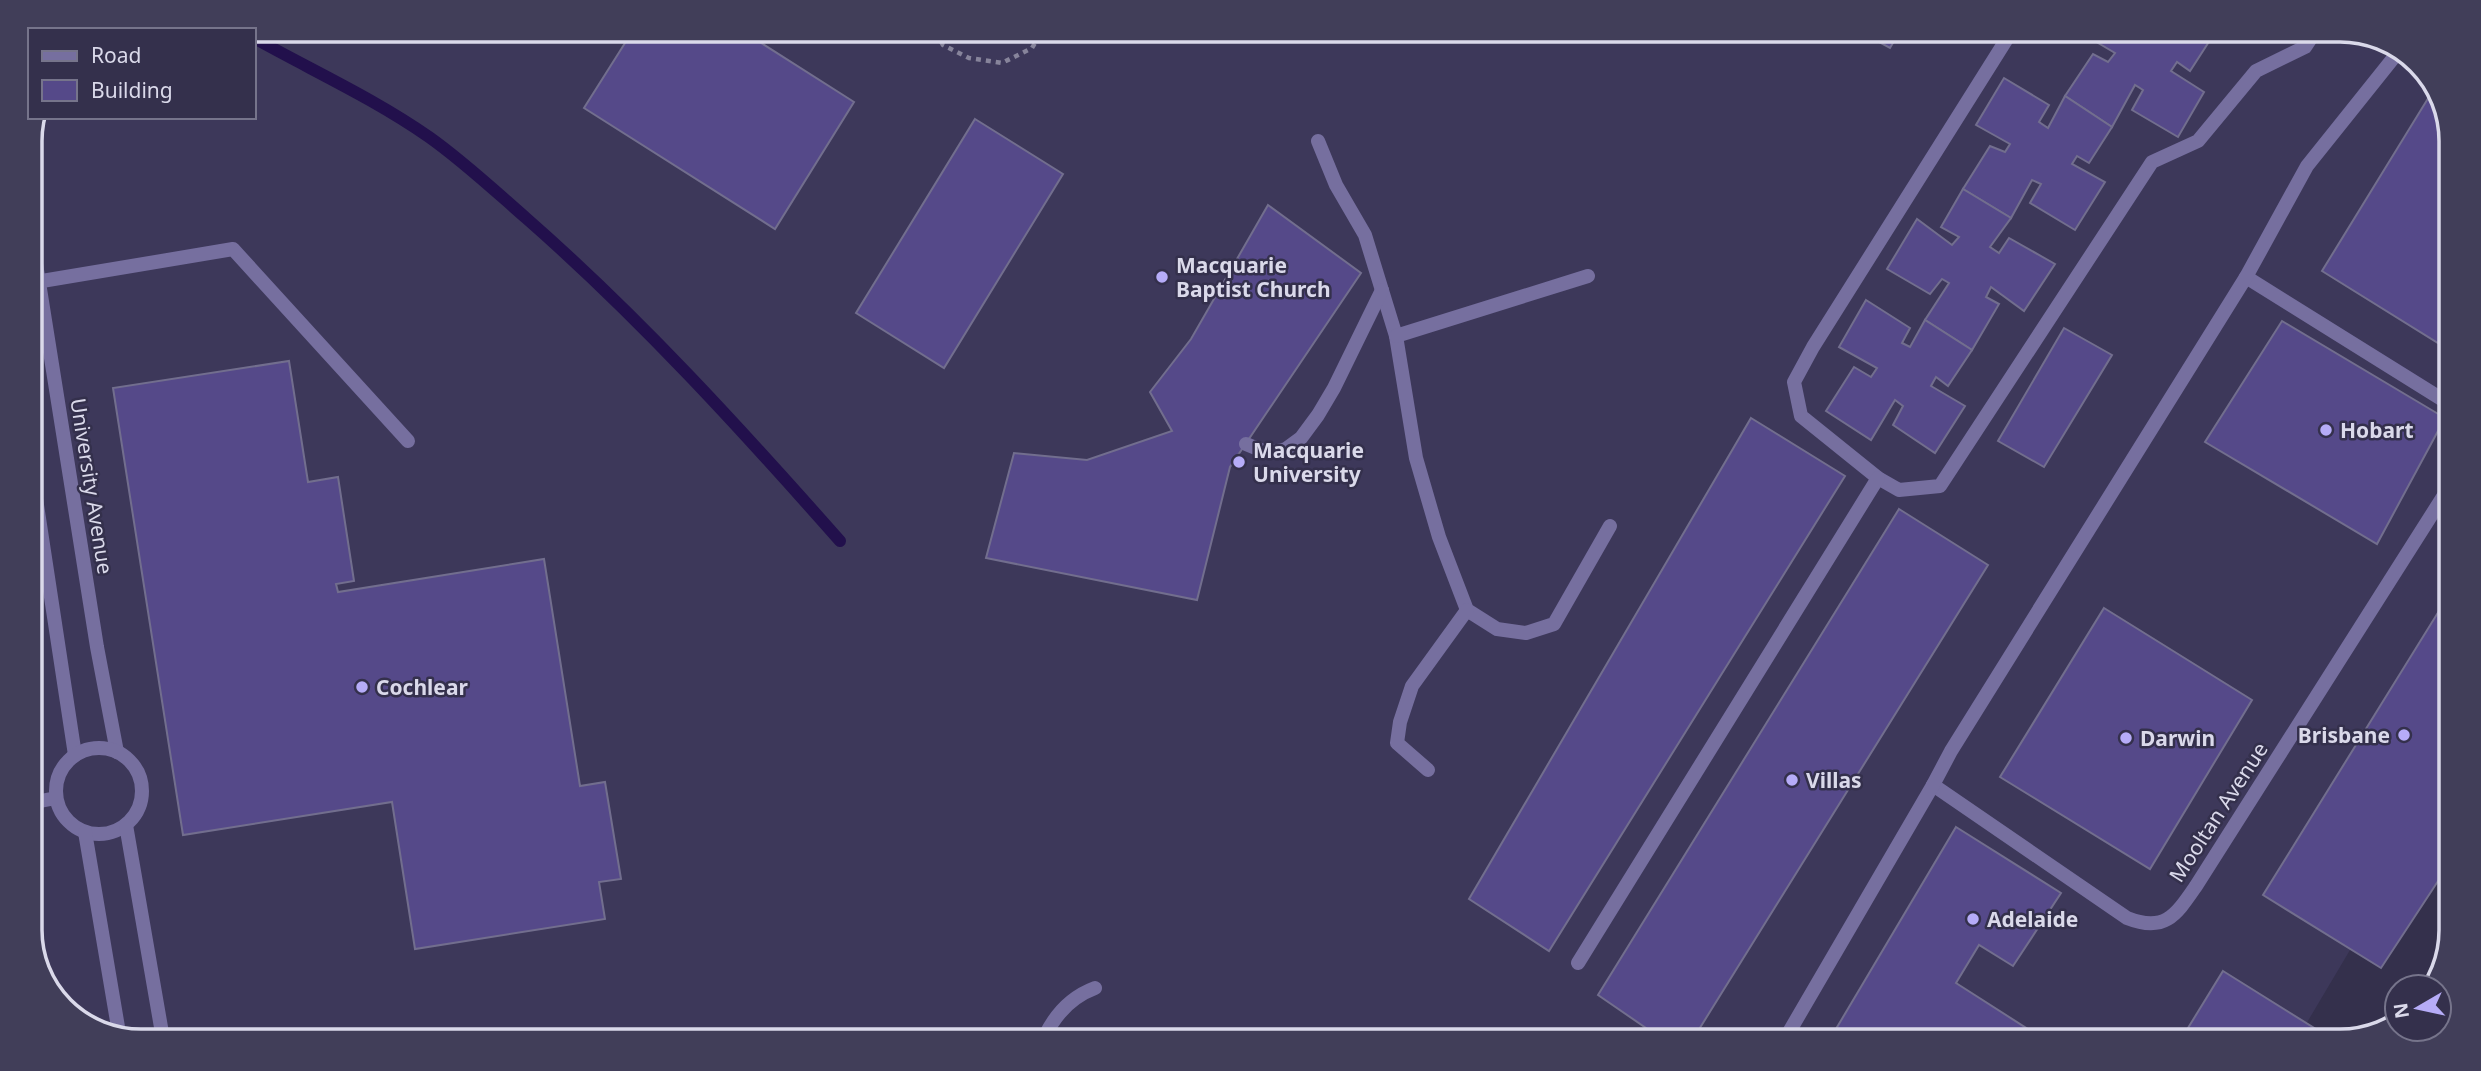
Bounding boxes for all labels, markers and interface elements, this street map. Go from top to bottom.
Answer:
legend [28,28,256,119]
text: Road [91,41,141,69]
text: Building [91,76,173,104]
place label: Macquarie Baptist Church [1176,251,1331,303]
marker: Macquarie Baptist Church [1154,269,1170,285]
street label: University Avenue [64,396,120,576]
place label: Hobart [2340,416,2414,444]
marker: Hobart [2318,422,2334,438]
place label: Macquarie University [1253,436,1364,488]
marker: Macquarie University [1231,454,1247,470]
place label: Cochlear [376,673,468,701]
marker: Cochlear [354,679,370,695]
place label: Brisbane [2298,721,2390,749]
place label: Darwin [2140,724,2215,752]
marker: Brisbane [2396,727,2412,743]
marker: Darwin [2118,730,2134,746]
street label: Mooltan Avenue [2162,737,2274,887]
place label: Villas [1806,766,1862,794]
marker: Villas [1784,772,1800,788]
place label: Adelaide [1987,905,2078,933]
marker: Adelaide [1965,911,1981,927]
north arrow [2383,973,2453,1043]
text: N [2387,1001,2415,1020]

